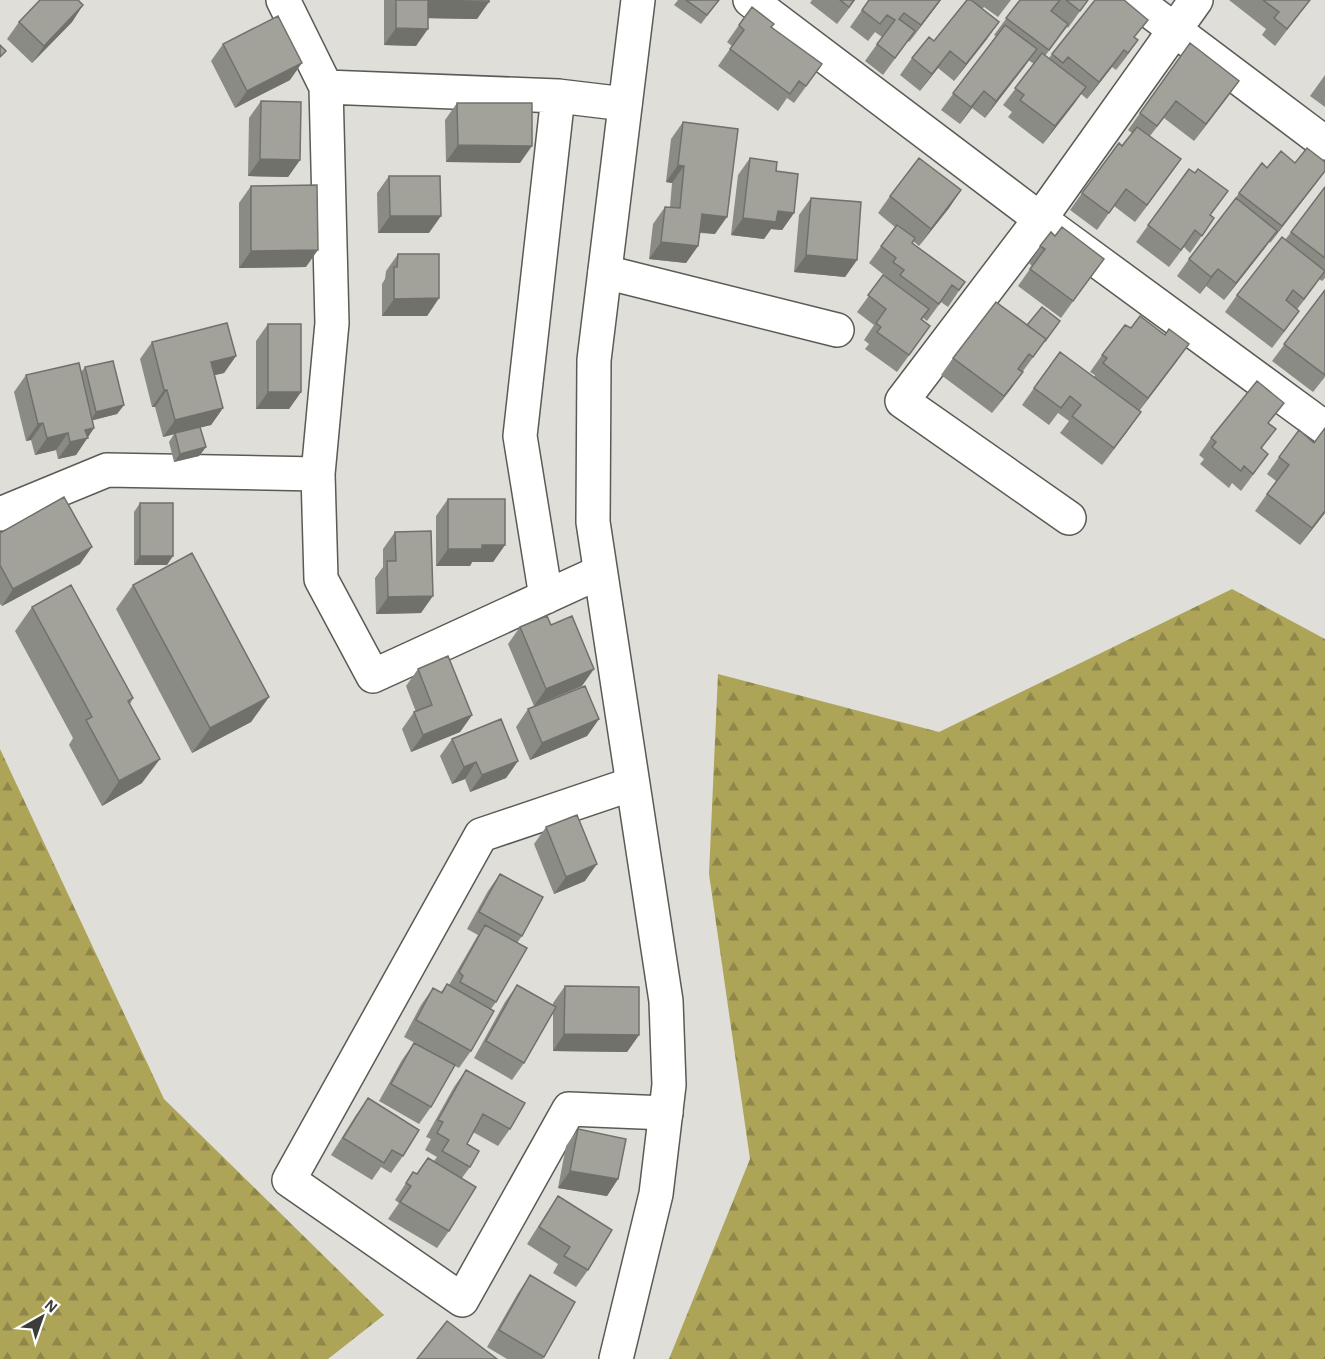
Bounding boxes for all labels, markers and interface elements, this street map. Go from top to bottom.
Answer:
north arrow [12,1287,72,1347]
text: N [42,1297,60,1316]

